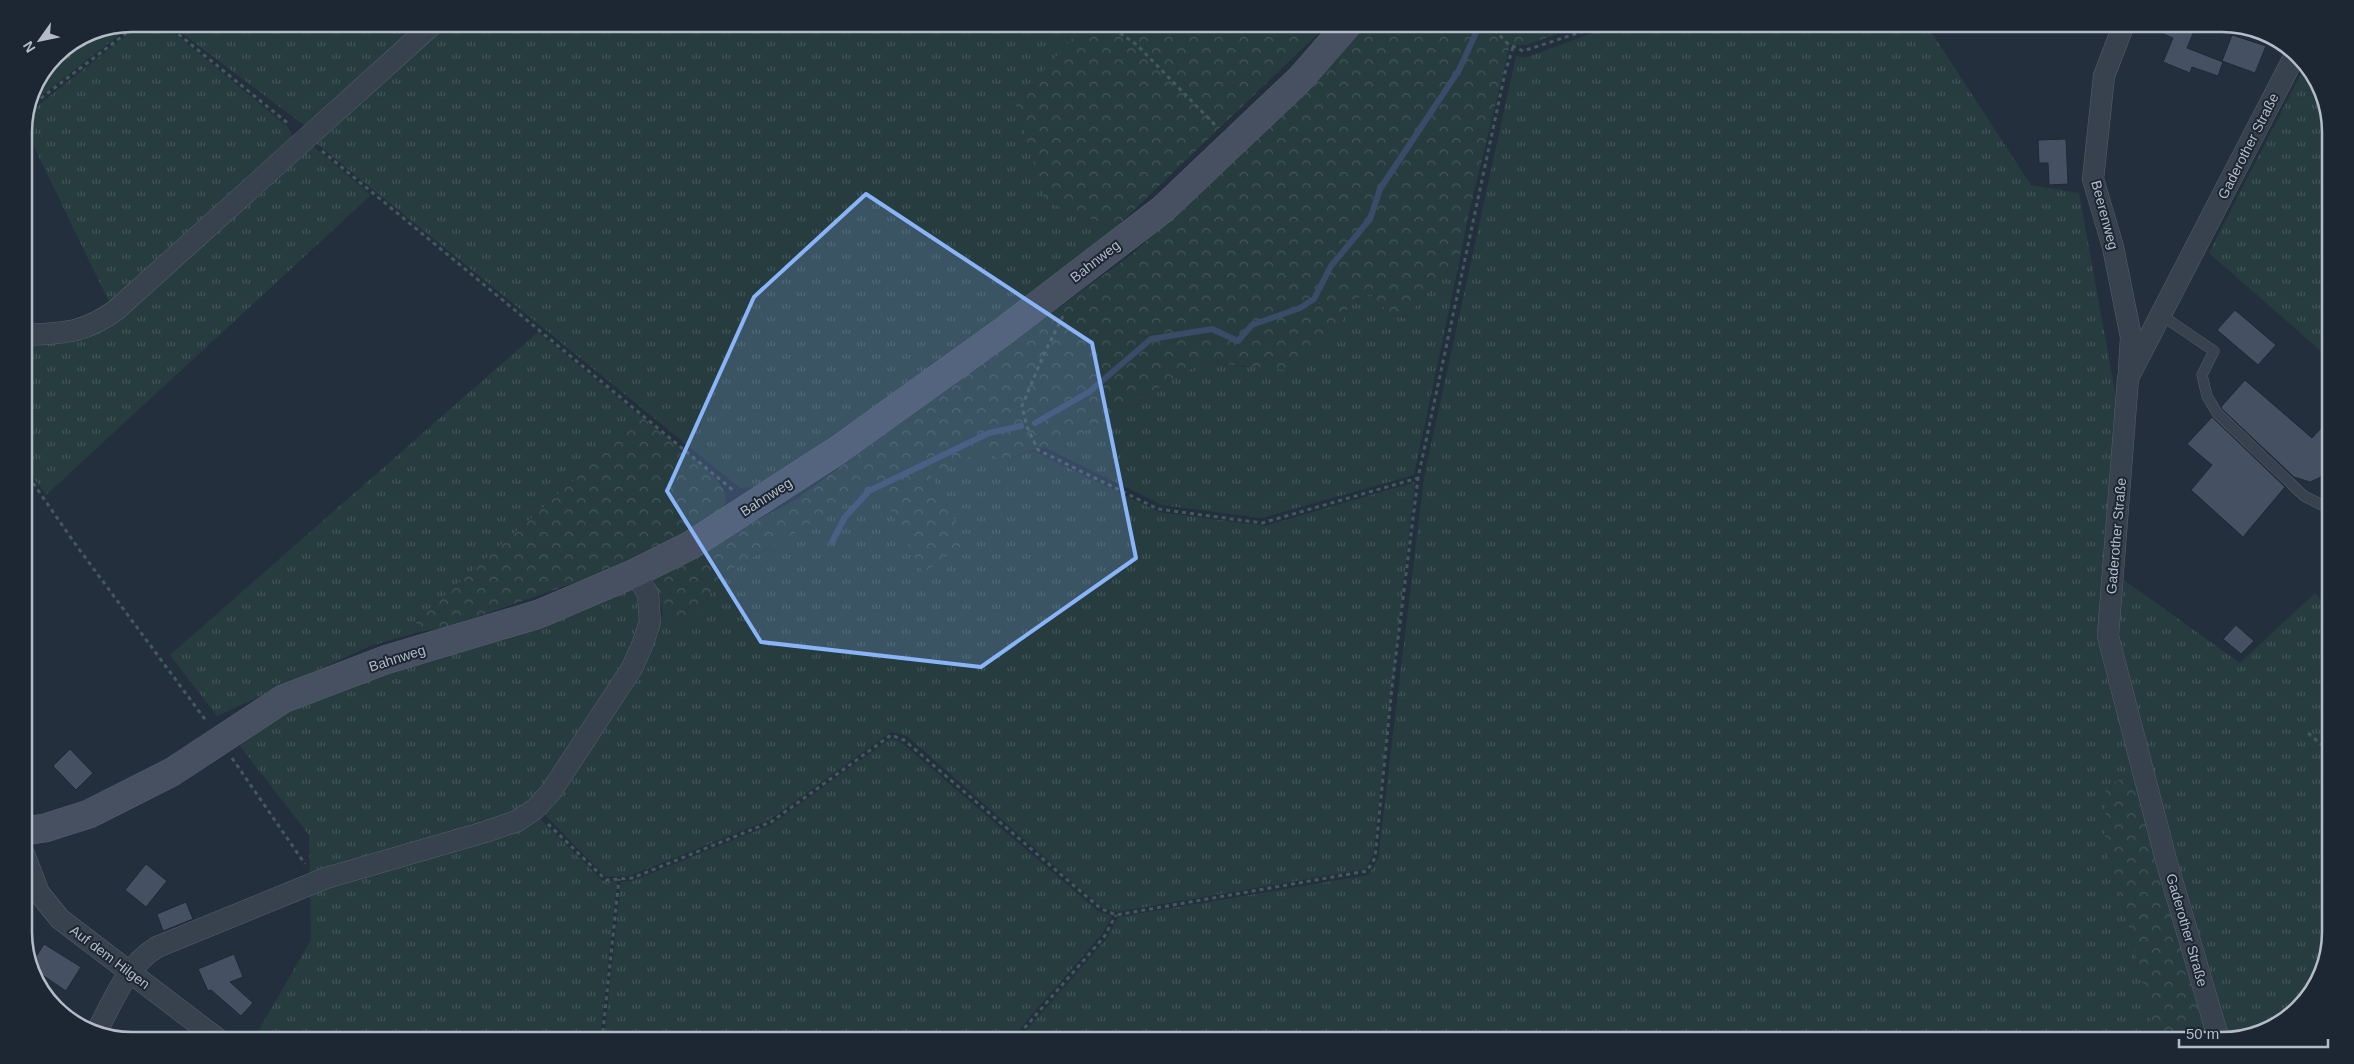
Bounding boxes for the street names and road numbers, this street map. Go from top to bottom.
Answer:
street label: Gaderother Straße [2214,90,2282,202]
street label: Beerenweg [2088,179,2122,251]
street label: Bahnweg [1067,237,1123,285]
street label: Bahnweg [737,474,795,520]
street label: Gaderother Straße [2103,477,2129,595]
street label: Bahnweg [367,641,427,675]
street label: Gaderother Straße [2163,872,2211,989]
street label: Auf dem Hilgen [67,922,153,992]

